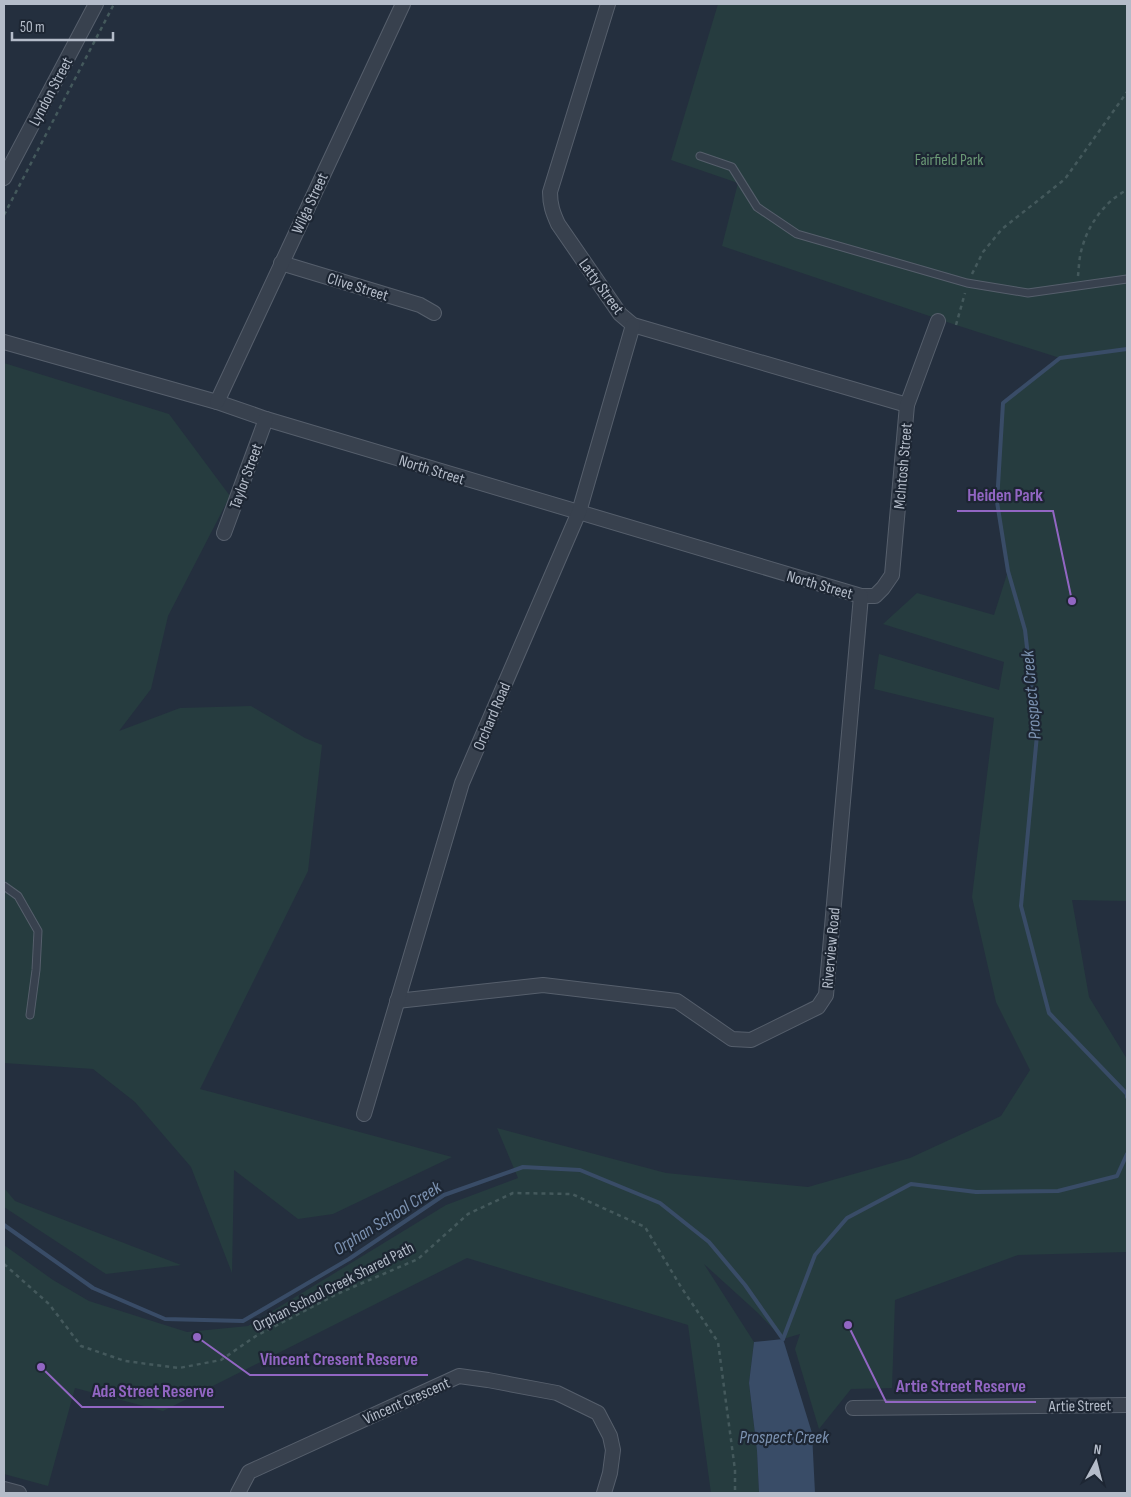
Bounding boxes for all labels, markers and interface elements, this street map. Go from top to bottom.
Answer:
scale bar [12,10,114,42]
text: 50 m [20,18,45,37]
street label: Lyndon Street [25,54,77,129]
park label: Fairfield Park [915,151,983,170]
street label: Wilga Street [288,170,333,237]
street label: Latty Street [574,255,627,319]
street label: Clive Street [325,269,390,306]
street label: McIntosh Street [890,422,917,510]
street label: Taylor Street [226,441,267,512]
street label: North Street [396,451,467,489]
callout: Heiden Park [957,478,1053,511]
text: Heiden Park [967,485,1043,506]
street label: North Street [784,567,855,604]
water label: Prospect Creek [1017,648,1046,740]
street label: Orchard Road [470,680,515,753]
street label: Riverview Road [818,907,845,989]
water label: Orphan School Creek [329,1176,446,1260]
street label: Orphan School Creek Shared Path [250,1238,417,1336]
callout: Vincent Cresent Reserve [250,1342,428,1375]
text: Vincent Cresent Reserve [260,1349,418,1370]
callout: Artie Street Reserve [886,1369,1036,1402]
callout: Ada Street Reserve [82,1374,224,1407]
street label: Vincent Crescent [360,1374,453,1429]
text: Artie Street Reserve [895,1376,1026,1397]
text: Ada Street Reserve [91,1381,214,1402]
street label: Artie Street [1048,1396,1112,1417]
water label: Prospect Creek [739,1427,830,1448]
north arrow [1071,1437,1121,1487]
text: N [1093,1441,1102,1458]

